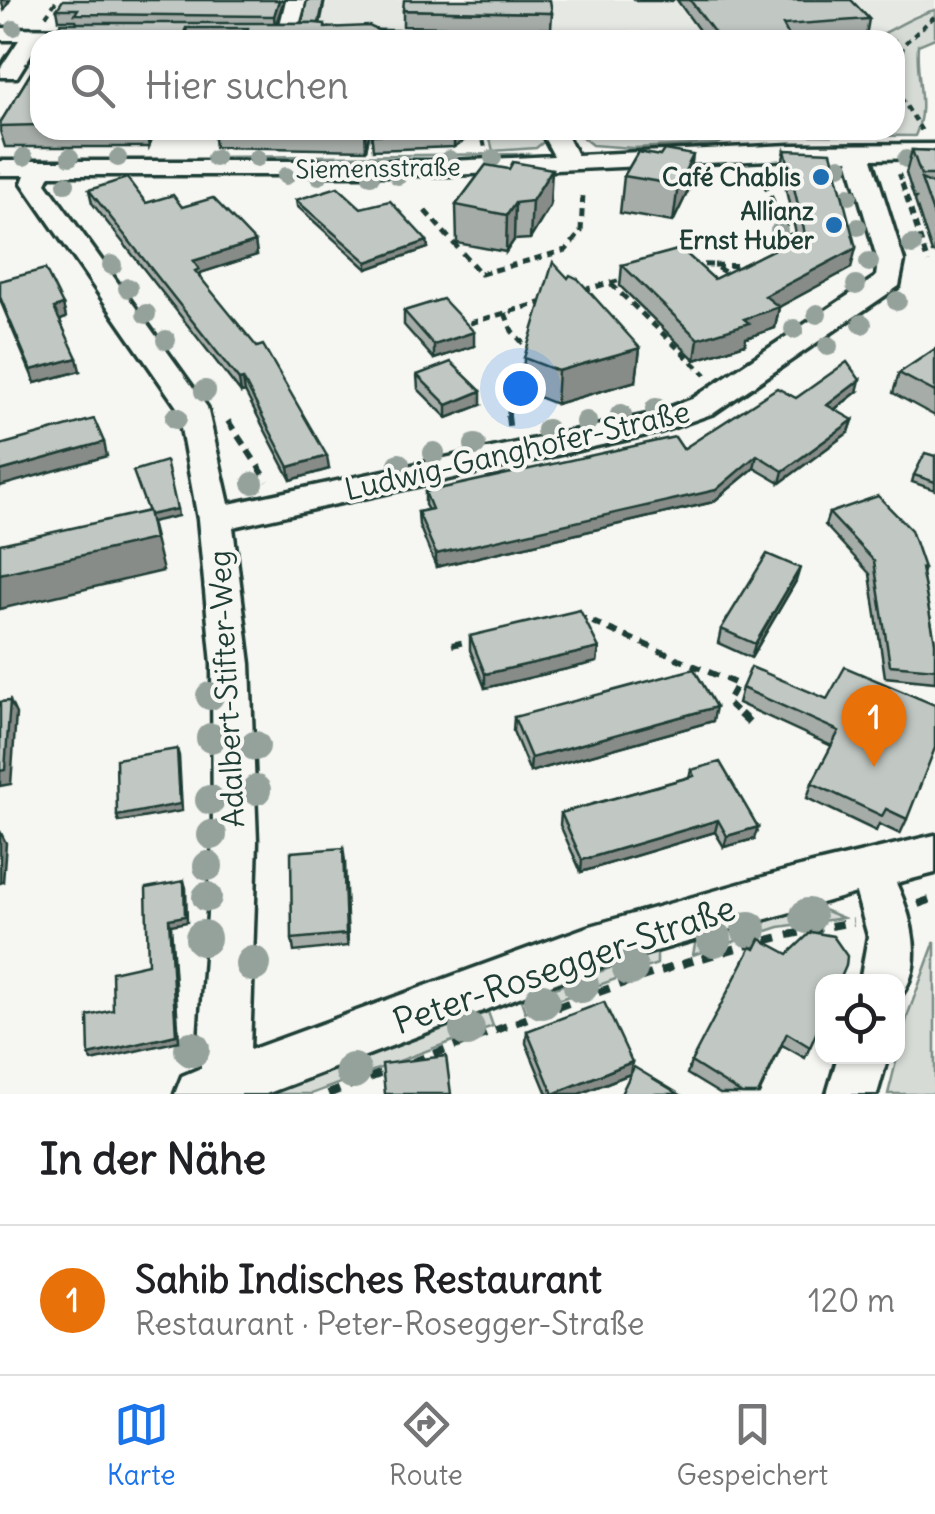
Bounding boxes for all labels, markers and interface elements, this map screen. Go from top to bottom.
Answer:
search box [30,30,905,140]
icon: search [65,58,120,113]
text: Hier suchen [145,62,349,109]
street label: Siemensstraße [295,151,461,185]
place label: Café Chablis [662,161,801,193]
marker: Café Chablis [810,166,832,188]
place label: Allianz Ernst Huber [679,195,815,256]
marker: Allianz Ernst Huber [823,214,845,236]
your location [495,363,546,414]
street label: Ludwig-Ganghofer-Straße [341,392,693,508]
street label: Adalbert-Stifter-Weg [200,549,252,829]
pin: 1 [842,684,906,767]
street label: Peter-Rosegger-Straße [387,885,741,1043]
map controls [815,974,905,1064]
button: locate [815,974,905,1064]
text: In der Nähe [40,1133,266,1185]
text: Sahib Indisches Restaurant [135,1256,602,1303]
text: 1 [66,1280,79,1321]
text: 120 m [808,1280,895,1321]
text: Restaurant · Peter-Rosegger-Straße [135,1303,645,1344]
tab: Karte [107,1397,176,1493]
tab: Route [389,1397,463,1493]
tab: Gespeichert [676,1397,828,1493]

